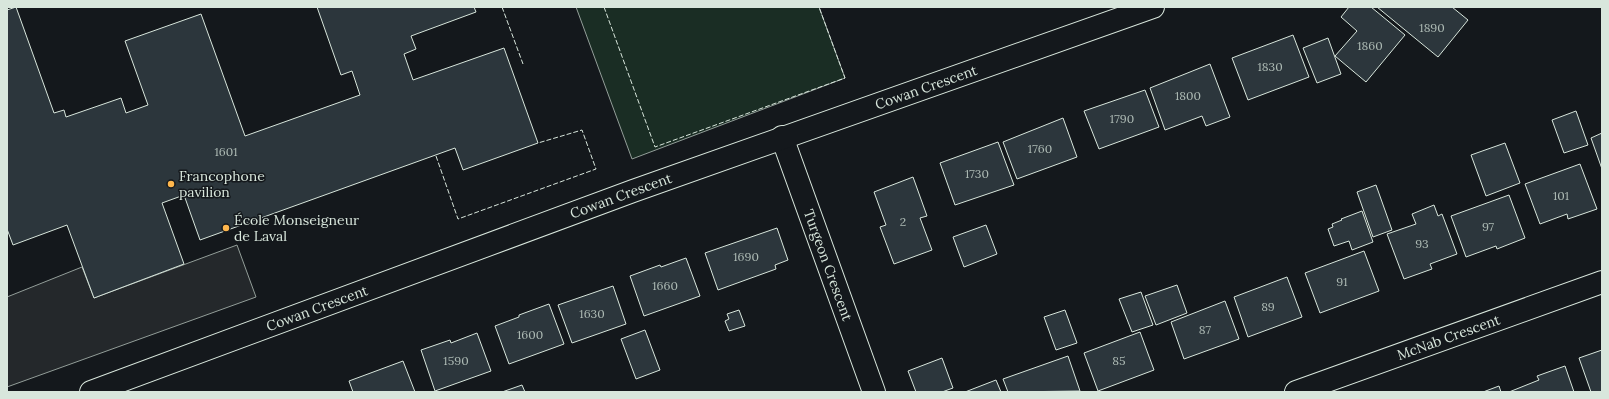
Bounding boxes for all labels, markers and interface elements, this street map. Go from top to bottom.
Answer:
house number: 1890 [1419,20,1445,35]
house number: 1860 [1357,38,1383,53]
house number: 1830 [1257,59,1283,74]
street label: Cowan Crescent [873,61,980,114]
house number: 1800 [1175,88,1201,103]
house number: 1790 [1110,111,1134,126]
house number: 1760 [1028,141,1052,156]
house number: 1601 [214,144,238,159]
house number: 1730 [965,166,989,181]
place label: Francophone pavilion [179,167,265,201]
street label: Cowan Crescent [567,169,675,223]
marker: Francophone pavilion [166,179,176,189]
house number: 101 [1553,188,1569,203]
street label: Turgeon Crescent [800,207,857,324]
place label: École Monseigneur de Laval [234,211,359,245]
house number: 2 [900,214,906,229]
house number: 97 [1482,219,1495,234]
marker: École Monseigneur de Laval [221,223,231,233]
house number: 93 [1415,236,1429,251]
house number: 1690 [733,249,759,264]
house number: 91 [1336,274,1348,289]
house number: 1660 [652,278,678,293]
street label: Cowan Crescent [264,281,371,335]
house number: 89 [1261,299,1275,314]
house number: 1630 [579,306,605,321]
street label: McNab Crescent [1394,310,1503,364]
house number: 87 [1199,322,1212,337]
house number: 1600 [517,327,543,342]
house number: 1590 [443,353,469,368]
house number: 85 [1112,353,1126,368]

